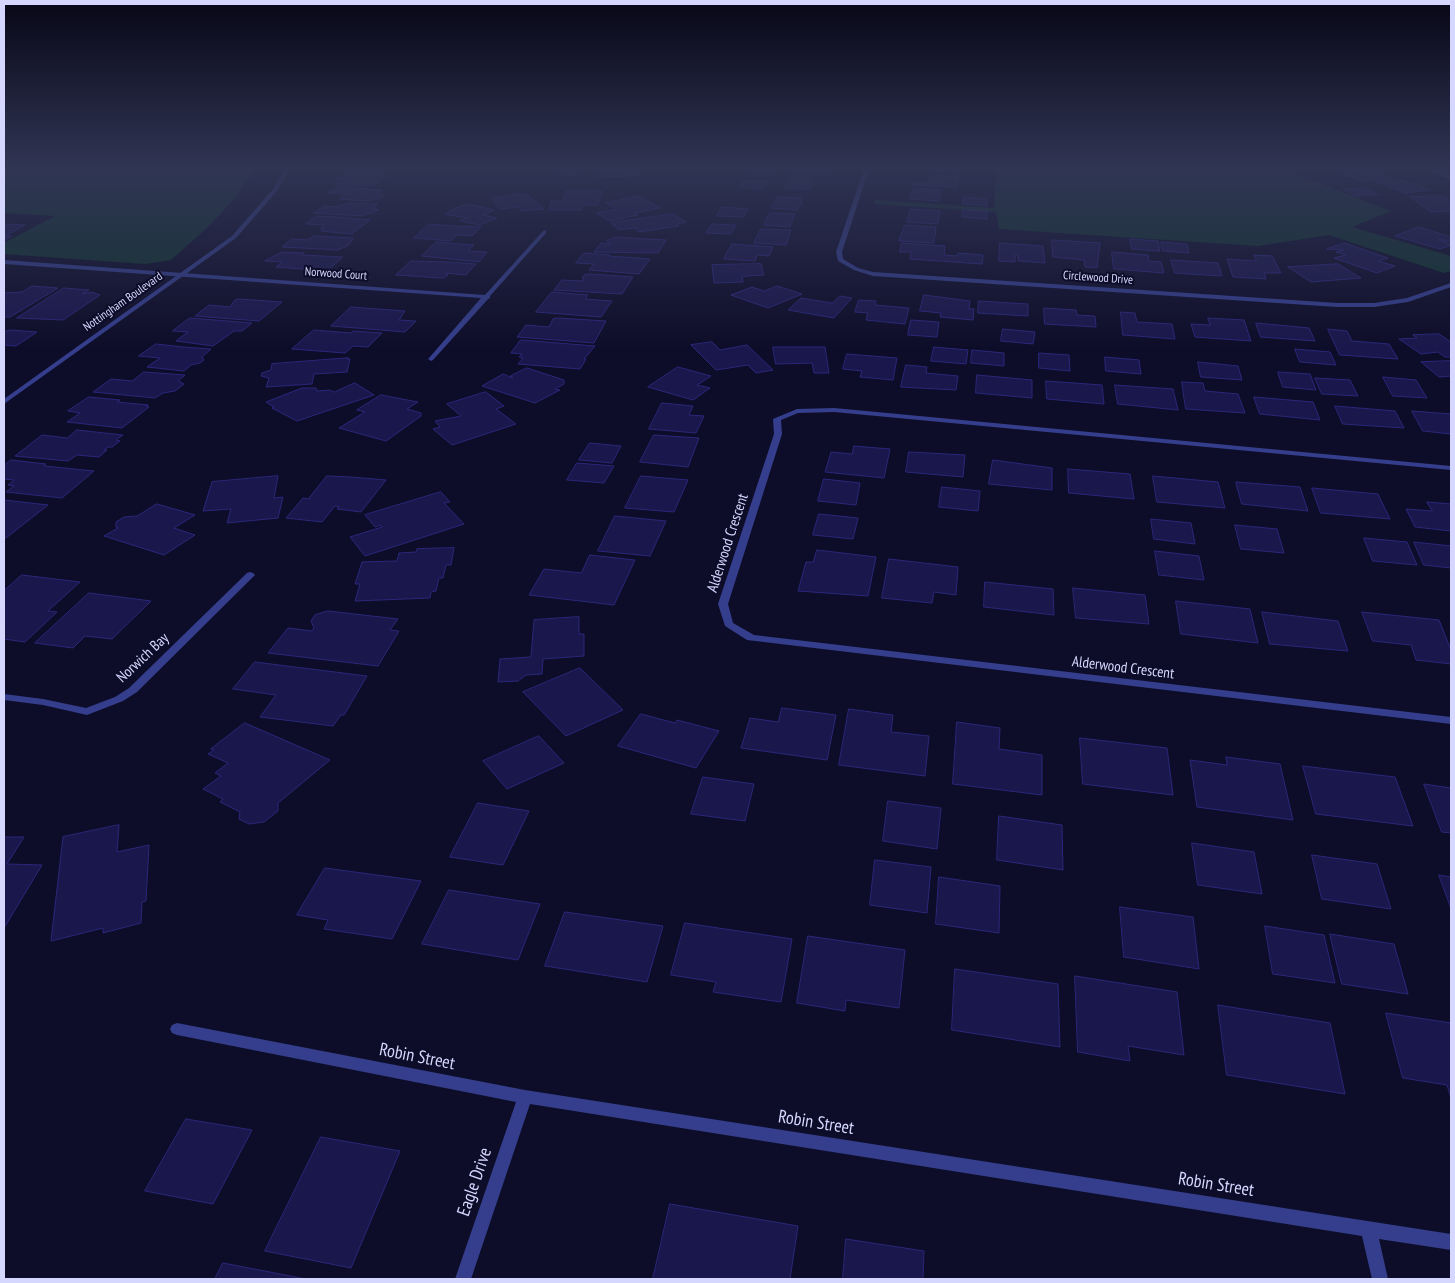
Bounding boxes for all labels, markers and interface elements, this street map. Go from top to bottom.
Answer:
street label: Norwood Court [304,265,368,283]
street label: Circlewood Drive [1062,268,1134,288]
street label: Nottingham Boulevard [81,269,165,335]
street label: Alderwood Crescent [704,491,752,595]
street label: Norwich Bay [113,629,173,687]
street label: Alderwood Crescent [1071,653,1175,683]
street label: Robin Street [377,1039,457,1075]
street label: Robin Street [777,1106,855,1140]
street label: Eagle Drive [453,1145,497,1219]
street label: Robin Street [1177,1168,1255,1202]

